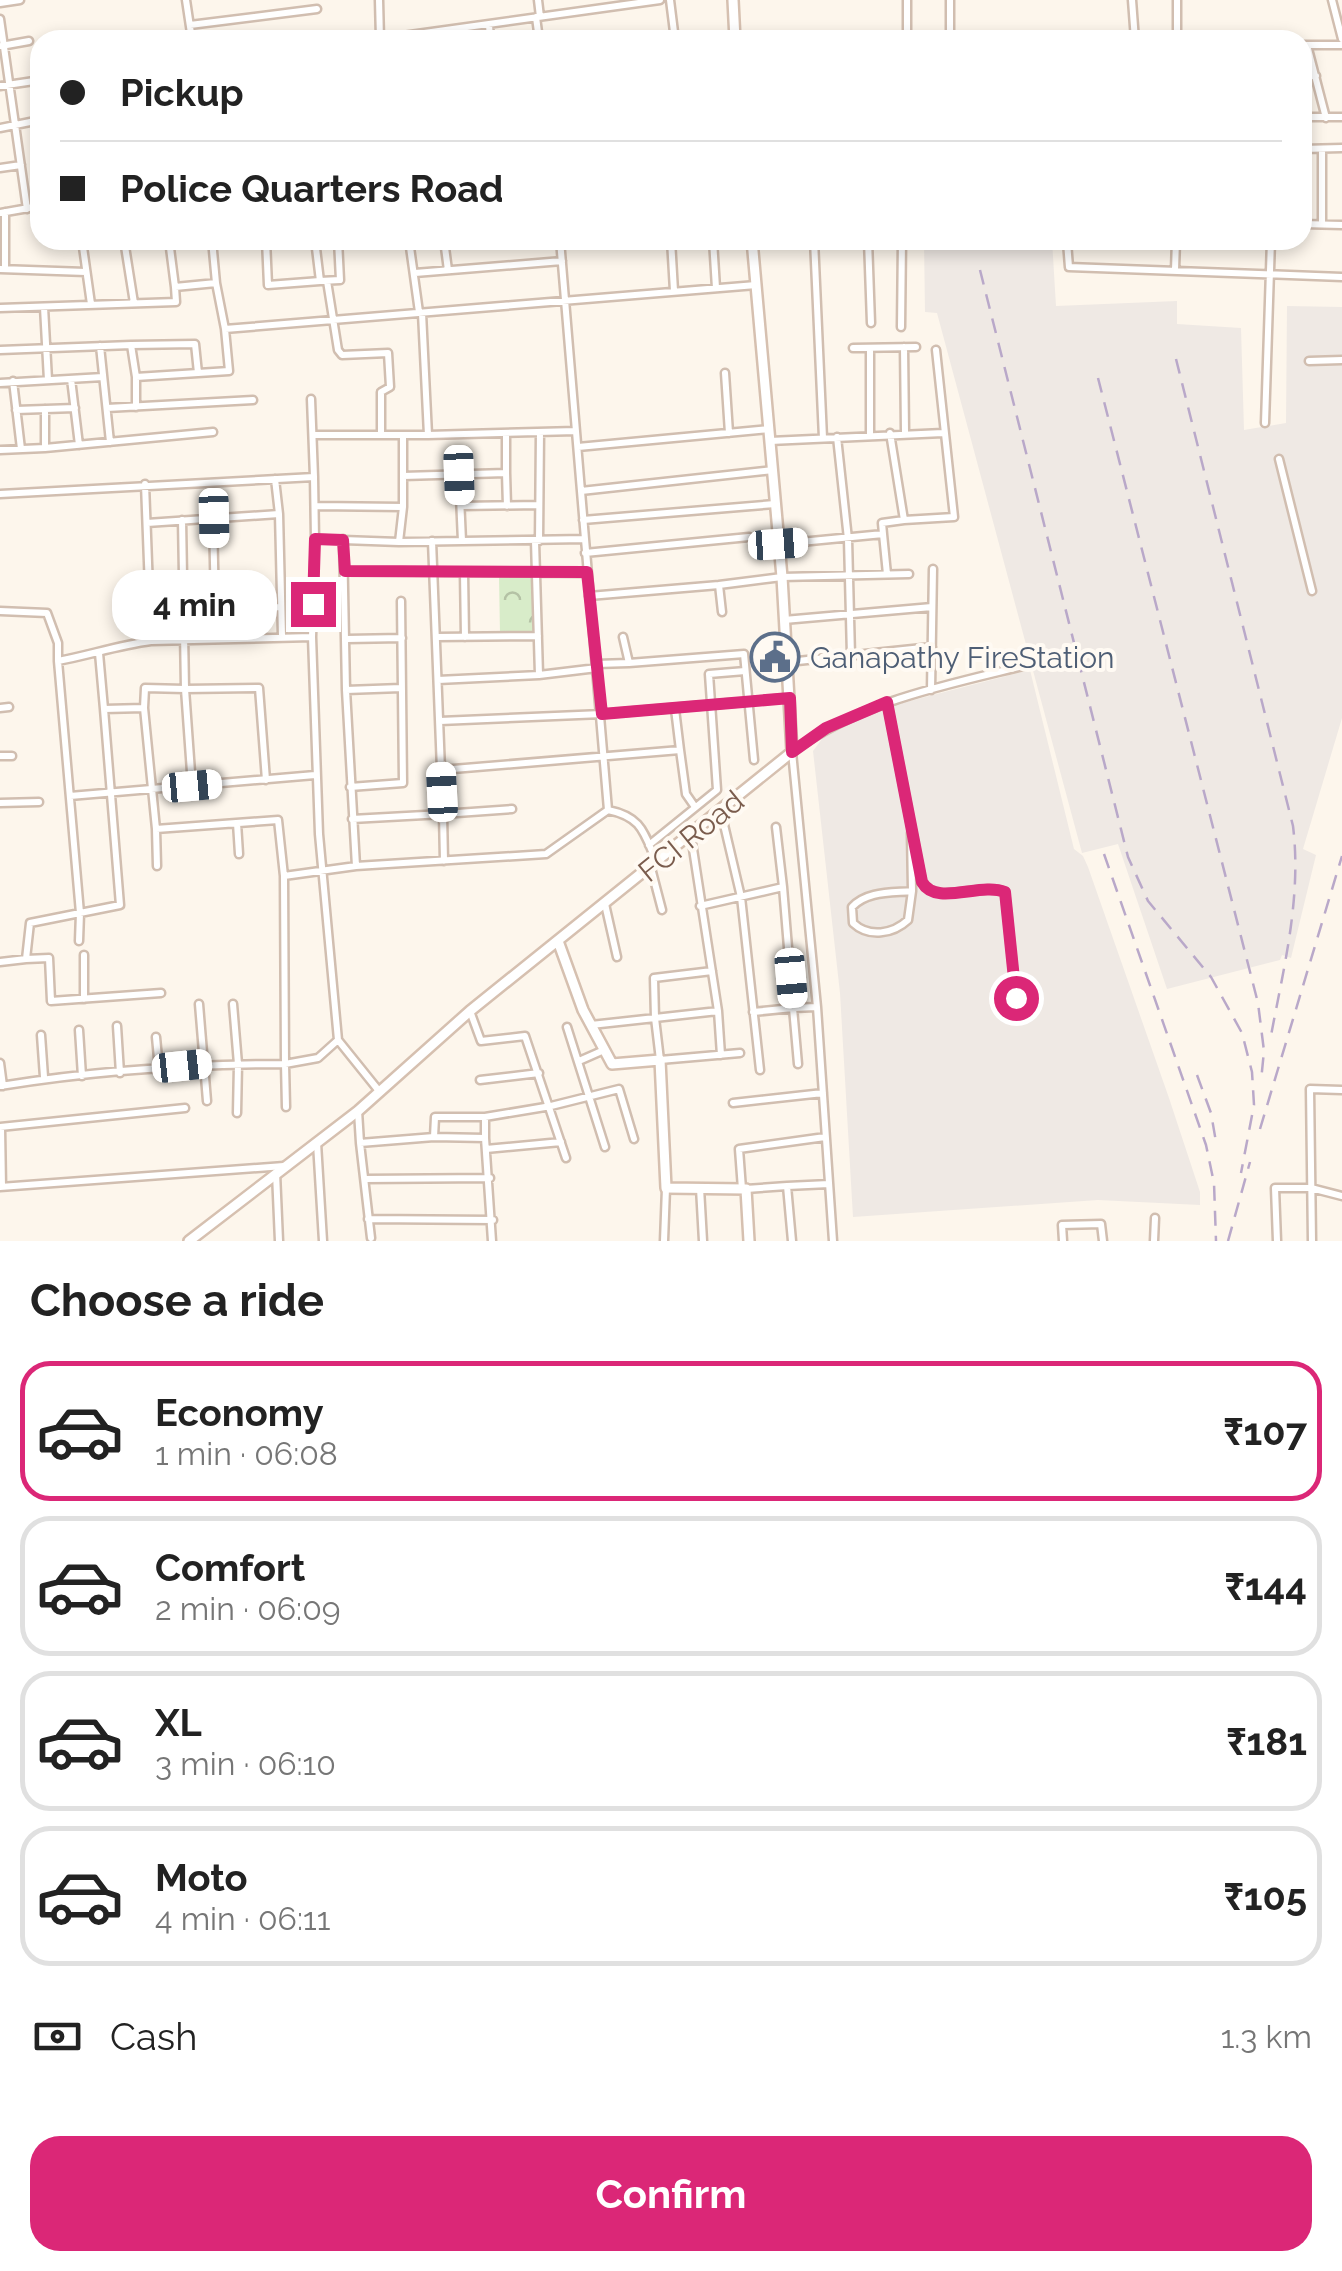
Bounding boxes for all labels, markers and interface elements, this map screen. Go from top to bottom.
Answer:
text: Pickup [120,70,244,115]
text: Police Quarters Road [120,166,503,211]
car [443,444,475,506]
car [198,488,230,548]
car [747,527,809,561]
callout: 4 min [113,569,278,639]
route end [291,582,336,627]
text: 4 min [153,586,236,623]
public building icon: Ganapathy FireStation [749,631,801,683]
place label: Ganapathy FireStation [810,640,1115,675]
car [425,761,459,823]
car [161,768,223,804]
street label: FCI Road [631,783,751,889]
car [773,947,809,1009]
route start [994,976,1039,1021]
car [151,1048,213,1084]
text: Choose a ride [30,1274,324,1327]
icon: car [35,1386,125,1476]
text: Economy [155,1390,324,1435]
text: ₹107 [1223,1409,1307,1454]
text: 1 min · 06:08 [155,1435,338,1472]
icon: car [35,1541,125,1631]
text: Comfort [155,1545,305,1590]
text: ₹144 [1225,1564,1307,1609]
text: 2 min · 06:09 [155,1590,340,1627]
icon: car [35,1696,125,1786]
text: XL [155,1700,202,1745]
text: ₹181 [1226,1719,1307,1764]
text: 3 min · 06:10 [155,1745,336,1782]
icon: car [35,1851,125,1941]
text: Moto [155,1855,248,1900]
text: ₹105 [1224,1874,1307,1919]
text: 4 min · 06:11 [155,1900,330,1937]
icon: cash [30,2009,85,2064]
text: Cash [110,2014,197,2059]
text: 1.3 km [1221,2018,1312,2055]
button: Confirm [30,2136,1312,2251]

